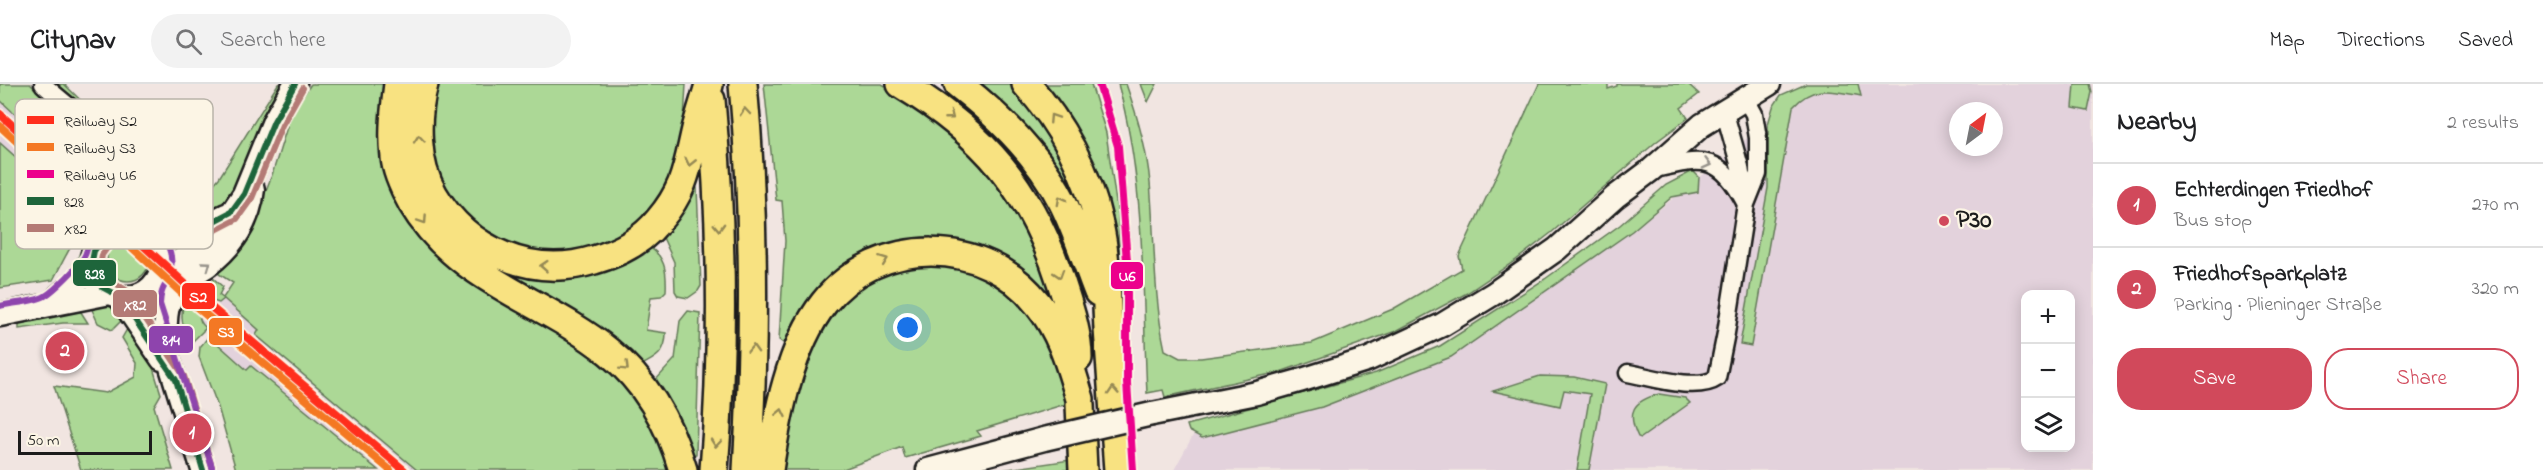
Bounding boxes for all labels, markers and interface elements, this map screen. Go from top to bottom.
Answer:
search box [151,14,571,68]
text: Citynav [30,21,115,62]
icon: search [172,25,205,58]
text: Search here [220,25,326,57]
text: Map [2269,26,2305,56]
text: Directions [2338,26,2425,56]
text: Saved [2458,26,2513,56]
legend [15,99,213,249]
north arrow [1949,102,2003,156]
text: Nearby [2117,104,2196,142]
one-way arrow [739,107,752,116]
one-way arrow [943,108,954,119]
text: 2 results [2447,109,2519,138]
text: Railway S2 [64,110,137,134]
one-way arrow [1048,114,1060,124]
one-way arrow [413,134,426,143]
text: Railway S3 [64,137,136,161]
one-way arrow [684,156,697,166]
one-way arrow [1701,157,1712,169]
text: Railway U6 [64,164,136,188]
text: Echterdingen Friedhof [2174,175,2373,207]
text: 828 [64,191,84,215]
text: 1 [2133,191,2140,220]
text: 270 m [2472,191,2519,220]
one-way arrow [1057,196,1068,206]
place label: P30 [1956,202,1991,240]
text: Bus stop [2174,207,2252,236]
one-way arrow [416,213,427,224]
marker: P30 [1937,214,1951,228]
text: X82 [64,218,87,242]
one-way arrow [713,222,726,231]
one-way arrow [878,254,889,267]
line badge: 828 [72,259,117,287]
one-way arrow [540,259,549,272]
text: Friedhofsparkplatz [2174,259,2347,291]
one-way arrow [200,261,211,272]
line badge: U6 [1110,261,1144,290]
text: 828 [84,263,105,287]
text: U6 [1118,265,1137,289]
one-way arrow [1051,268,1064,279]
text: 2 [2132,275,2141,304]
text: 320 m [2472,275,2519,304]
line badge: S2 [181,282,216,310]
text: S2 [189,286,207,310]
line badge: X82 [112,289,158,318]
map controls [2021,290,2075,452]
button: + [2021,290,2075,344]
text: Parking · Plieninger Straße [2174,291,2382,320]
text: X82 [123,294,147,318]
your location [893,313,922,342]
line badge: S3 [208,317,243,346]
text: S3 [218,321,235,345]
line badge: 814 [148,325,194,354]
pin: 2 [46,328,84,374]
text: 814 [161,329,180,353]
one-way arrow [747,344,760,353]
button: − [2021,344,2075,398]
button: Save [2117,348,2312,410]
button: Share [2324,348,2519,410]
one-way arrow [617,360,628,371]
one-way arrow [1106,386,1119,395]
button: layers [2021,398,2075,452]
one-way arrow [774,408,787,418]
pin: 1 [172,410,212,456]
scale bar [18,428,152,456]
text: 50 m [27,429,59,453]
one-way arrow [710,438,723,447]

